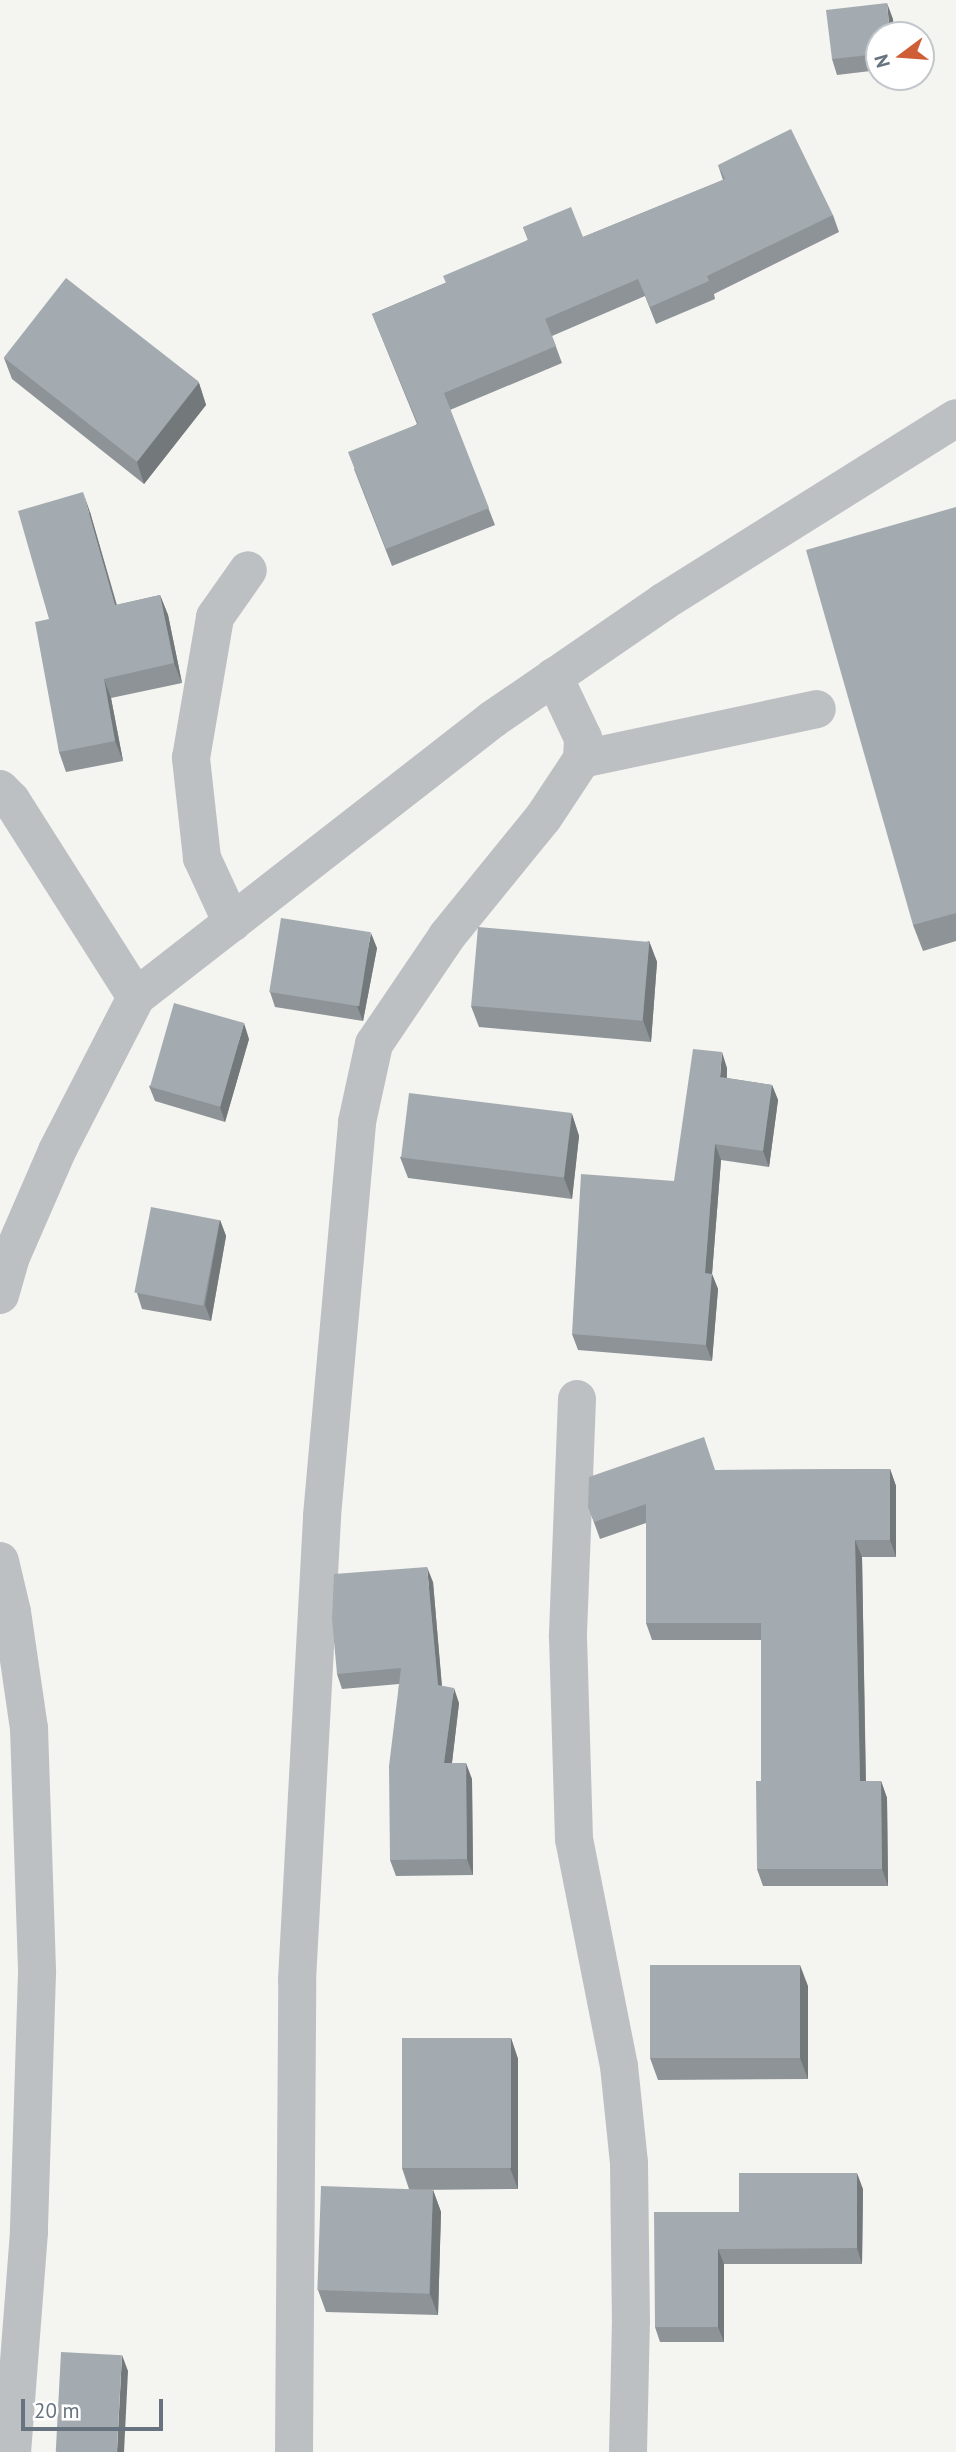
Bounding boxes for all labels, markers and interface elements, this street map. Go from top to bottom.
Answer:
north arrow [865,21,935,91]
text: N [868,52,895,71]
scale bar [24,2386,166,2430]
text: 20 m [34,2397,80,2424]

